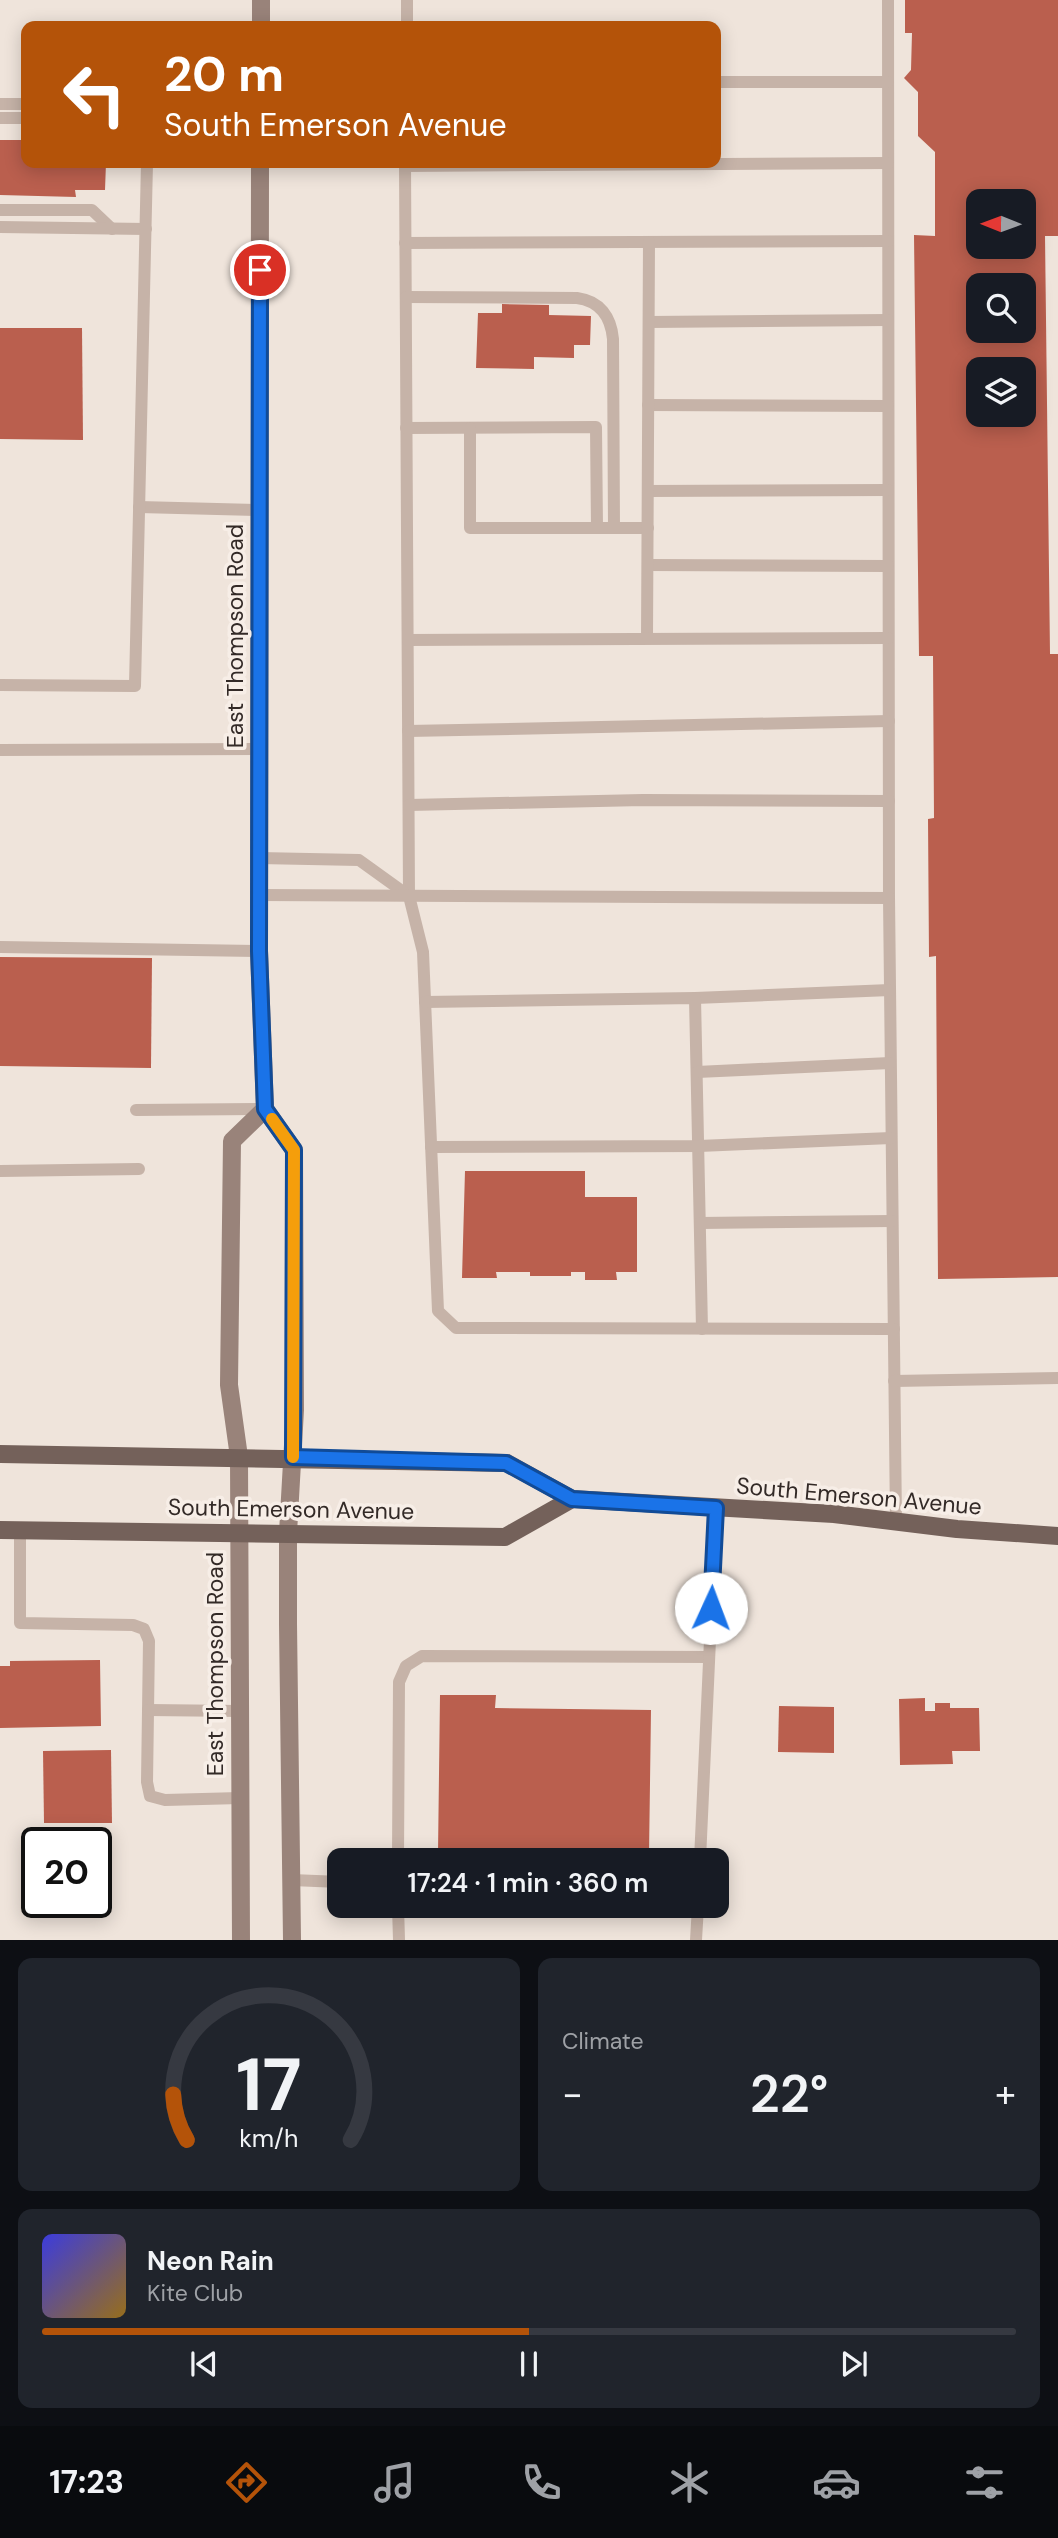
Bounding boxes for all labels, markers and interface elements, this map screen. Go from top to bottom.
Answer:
text: 20 m [164,42,284,106]
icon: left [49,49,140,140]
text: South Emerson Avenue [164,104,507,146]
north arrow [966,189,1036,259]
map controls [966,189,1036,427]
pin [230,240,290,300]
icon: arrive [241,251,279,289]
button: search [966,273,1036,343]
button: layers [966,357,1036,427]
street label: East Thompson Road [220,524,250,748]
street label: South Emerson Avenue [735,1470,983,1522]
street label: South Emerson Avenue [168,1492,414,1526]
street label: East Thompson Road [200,1552,230,1776]
position arrow [674,1571,748,1645]
speed limit sign: 20 [21,1827,112,1918]
text: 17:24 · 1 min · 360 m [408,1866,648,1900]
text: Climate [562,2026,644,2056]
text: 17 [236,2039,302,2134]
text: 22° [750,2060,828,2128]
text: − [562,2069,583,2119]
text: + [995,2069,1016,2119]
text: km/h [239,2122,299,2155]
text: Neon Rain [147,2244,274,2278]
text: Kite Club [147,2278,243,2308]
icon: previous [185,2345,223,2383]
icon: pause [510,2345,548,2383]
icon: next [835,2345,873,2383]
icon: directions [222,2458,271,2507]
icon: music [370,2458,419,2507]
icon: phone [517,2458,566,2507]
icon: climate [665,2458,714,2507]
icon: car [812,2458,861,2507]
icon: filters [960,2458,1009,2507]
text: 17:23 [49,2461,124,2503]

